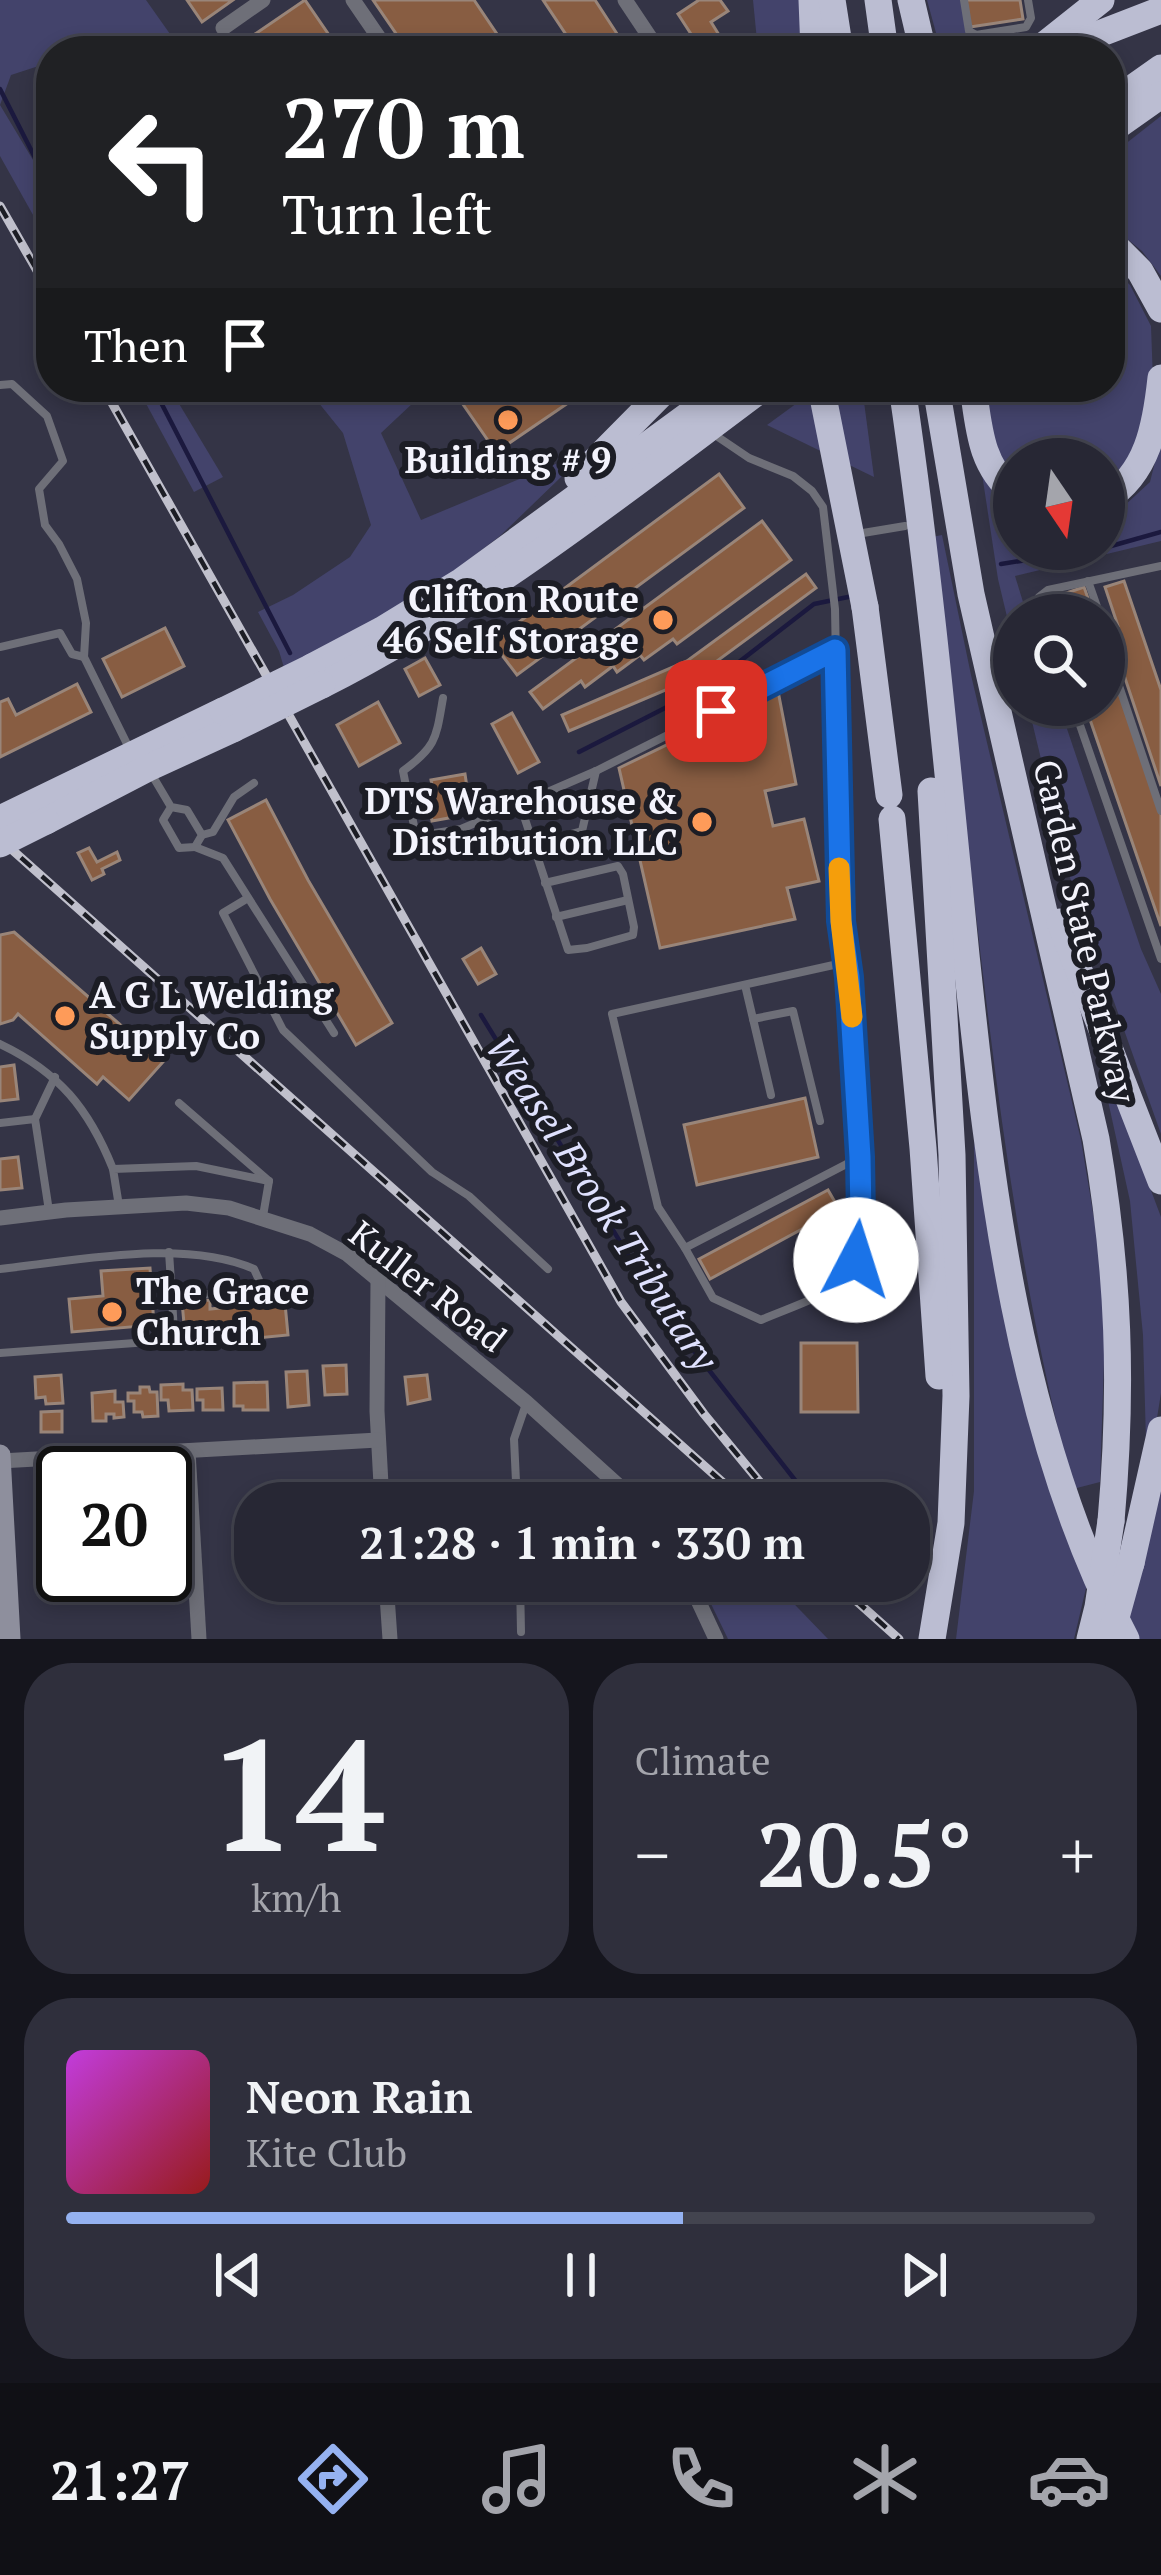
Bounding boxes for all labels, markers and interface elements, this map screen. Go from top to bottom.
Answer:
text: 270 m [282,71,525,182]
icon: left [84,84,240,240]
text: Turn left [282,178,492,249]
icon: arrive [212,312,278,378]
text: Then [84,315,188,375]
marker: Building # 9 [495,407,521,433]
place label: Building # 9 [405,436,611,483]
north arrow [993,438,1125,570]
map controls [993,438,1125,726]
place label: Clifton Route 46 Self Storage [383,575,639,663]
button: search [993,594,1125,726]
marker: Clifton Route 46 Self Storage [650,607,676,633]
pin [665,660,767,762]
icon: arrive [683,678,749,744]
street label: Garden State Parkway [1023,755,1148,1108]
place label: DTS Warehouse & Distribution LLC [364,777,678,865]
marker: DTS Warehouse & Distribution LLC [689,809,715,835]
place label: A G L Welding Supply Co [89,971,334,1059]
marker: A G L Welding Supply Co [52,1003,78,1029]
water label: Weasel Brook Tributary [474,1023,732,1381]
position arrow [793,1197,919,1323]
street label: Kuller Road [340,1210,516,1362]
place label: The Grace Church [136,1267,309,1355]
marker: The Grace Church [99,1299,125,1325]
speed limit sign: 20 [36,1446,192,1602]
text: 21:28 · 1 min · 330 m [359,1512,805,1572]
text: 14 [208,1689,384,1896]
text: Climate [635,1734,771,1786]
text: 20.5° [757,1793,973,1913]
text: − [635,1810,670,1898]
text: + [1060,1810,1095,1898]
text: km/h [251,1871,341,1923]
text: Neon Rain [246,2066,473,2126]
text: Kite Club [246,2126,407,2178]
icon: previous [205,2242,271,2308]
icon: pause [548,2242,614,2308]
icon: next [891,2242,957,2308]
icon: directions [291,2437,375,2521]
icon: music [475,2437,559,2521]
icon: phone [659,2437,743,2521]
icon: climate [843,2437,927,2521]
icon: car [1027,2437,1111,2521]
text: 21:27 [50,2444,191,2515]

